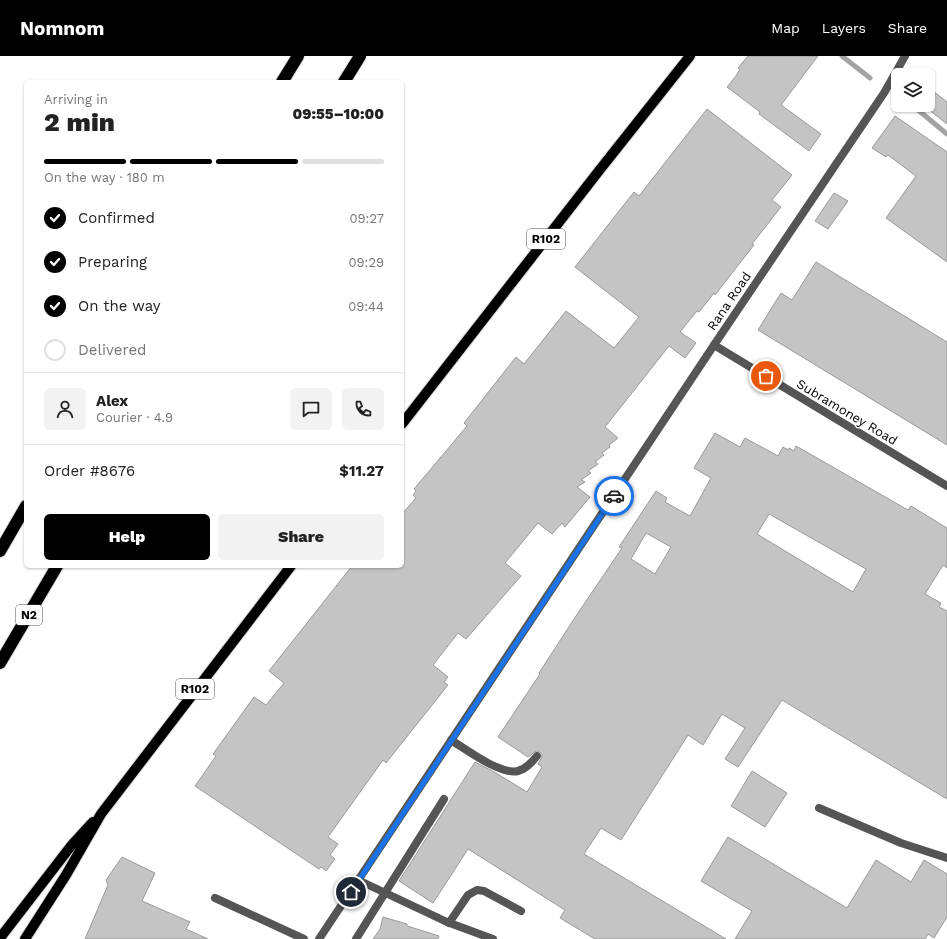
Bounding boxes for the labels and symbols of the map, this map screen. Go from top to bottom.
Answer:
road number: R102 [527,229,565,249]
street label: Rana Road [704,269,754,333]
pin [749,359,783,393]
street label: Subramoney Road [794,376,900,448]
courier [594,476,634,516]
road number: N2 [16,605,42,625]
road number: R102 [176,679,214,699]
pin [334,875,368,909]

